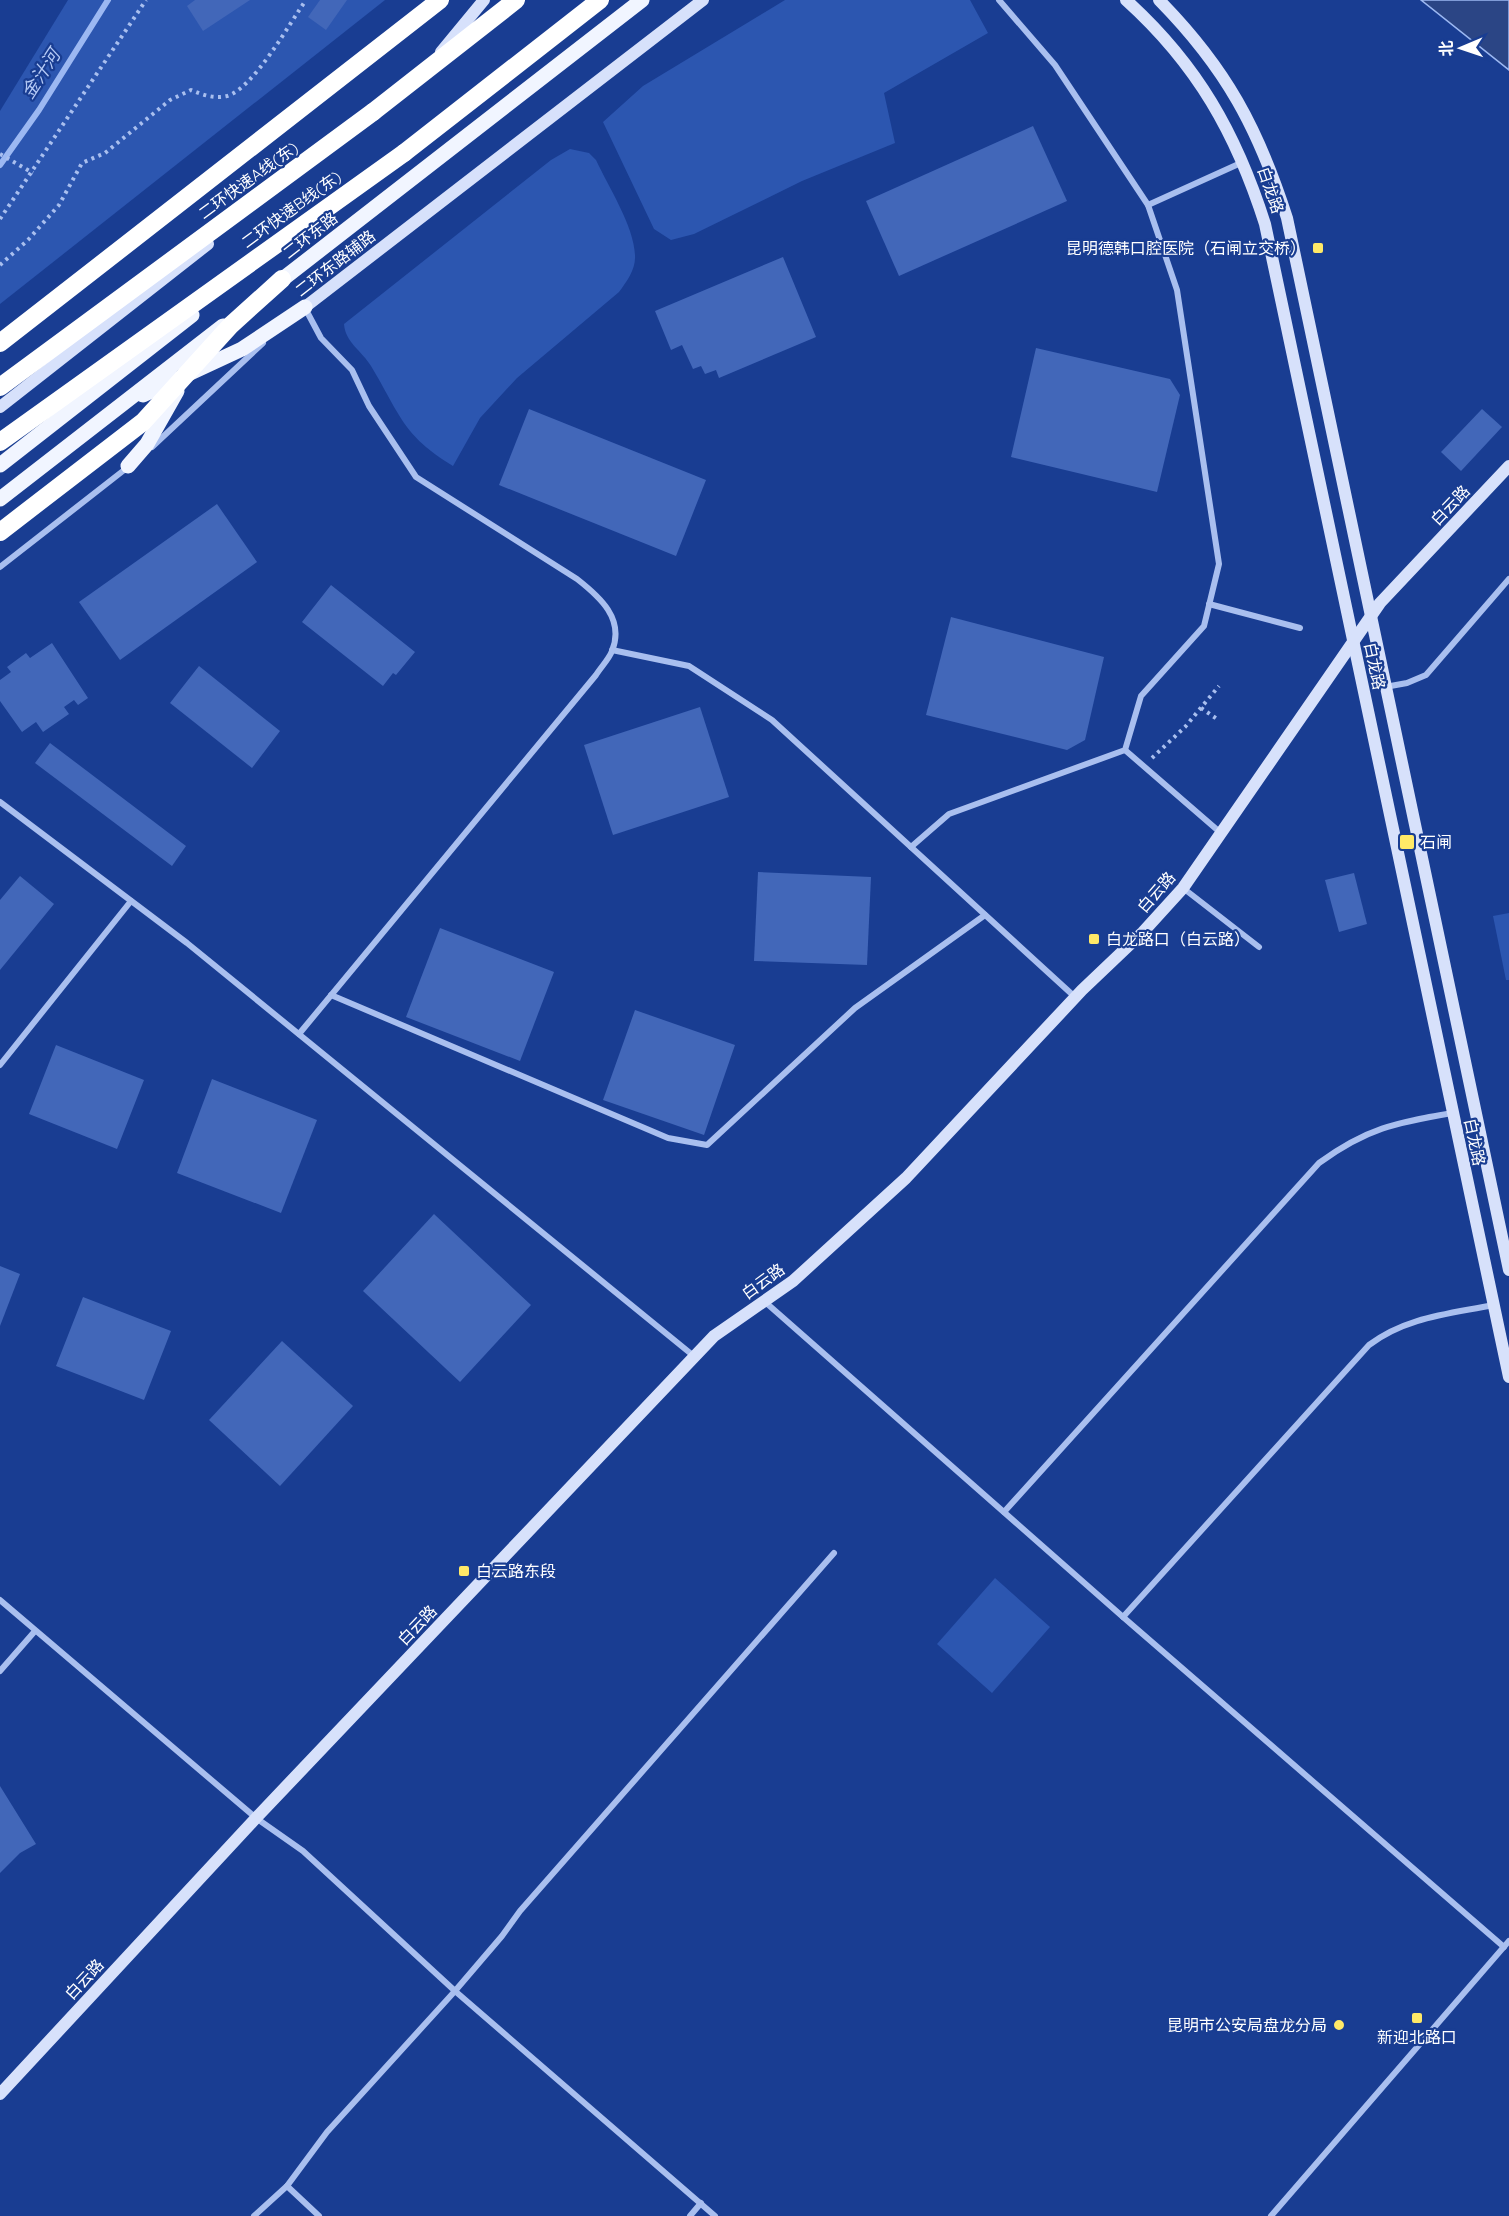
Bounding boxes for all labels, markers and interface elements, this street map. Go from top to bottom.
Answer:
north arrow [1431,18,1491,78]
text: 北 [1436,40,1456,57]
water label: 金汁河 [16,42,67,103]
street label: 二环快速A线(东) [194,137,302,223]
street label: 白龙路 [1254,164,1288,216]
street label: 二环快速B线(东) [237,166,345,252]
street label: 二环东路 [279,207,341,263]
street label: 二环东路辅路 [291,226,379,300]
place label: 昆明德韩口腔医院（石闸立交桥） [1066,238,1306,258]
marker: 昆明德韩口腔医院（石闸立交桥） [1311,241,1325,255]
street label: 白云路 [1426,481,1474,529]
street label: 白龙路 [1360,640,1390,692]
place label: 石闸 [1420,832,1452,852]
marker: 石闸 [1398,833,1416,851]
street label: 白云路 [1133,867,1179,917]
place label: 白龙路口（白云路） [1106,929,1250,949]
marker: 白龙路口（白云路） [1087,932,1101,946]
street label: 白龙路 [1460,1116,1490,1168]
street label: 白云路 [738,1259,788,1303]
place label: 白云路东段 [476,1561,556,1581]
marker: 白云路东段 [457,1564,471,1578]
street label: 白云路 [393,1601,441,1649]
street label: 白云路 [60,1955,108,2003]
marker: 新迎北路口 [1410,2011,1424,2025]
place label: 昆明市公安局盘龙分局 [1167,2015,1327,2035]
marker: 昆明市公安局盘龙分局 [1332,2018,1346,2032]
place label: 新迎北路口 [1377,2027,1457,2047]

